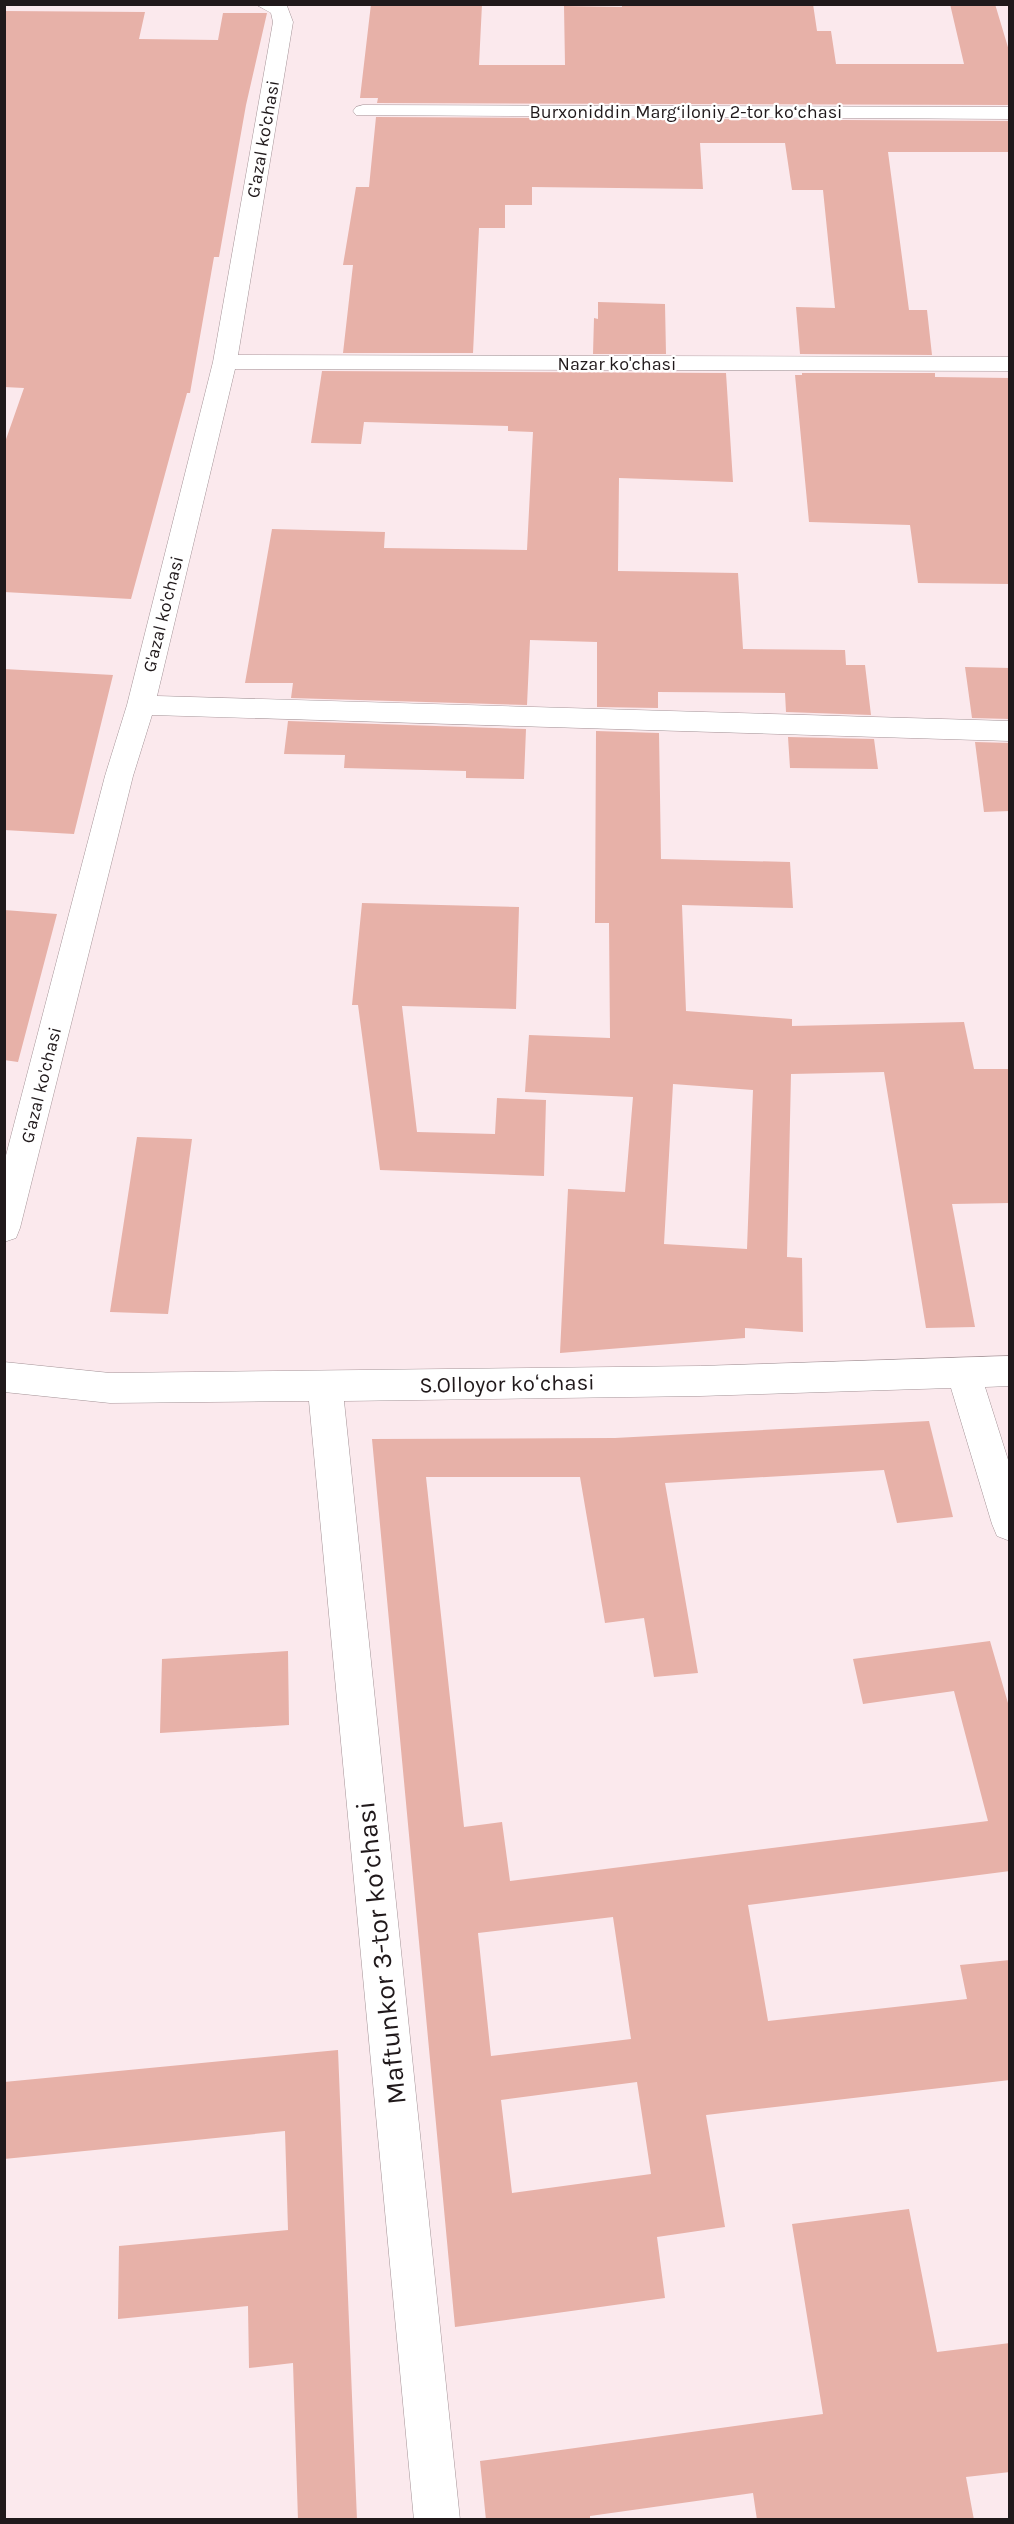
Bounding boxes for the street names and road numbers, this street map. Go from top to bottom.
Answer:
street label: G'azal ko'chasi [242,78,284,200]
street label: Burxoniddin Marg‘iloniy 2-tor ko‘chasi [530,101,842,123]
street label: Nazar ko'chasi [558,353,676,375]
street label: G'azal ko'chasi [138,554,188,674]
street label: G'azal ko'chasi [16,1025,66,1145]
street label: S.Olloyor koʻchasi [419,1369,595,1399]
street label: Maftunkor 3-tor koʼchasi [349,1800,413,2106]

